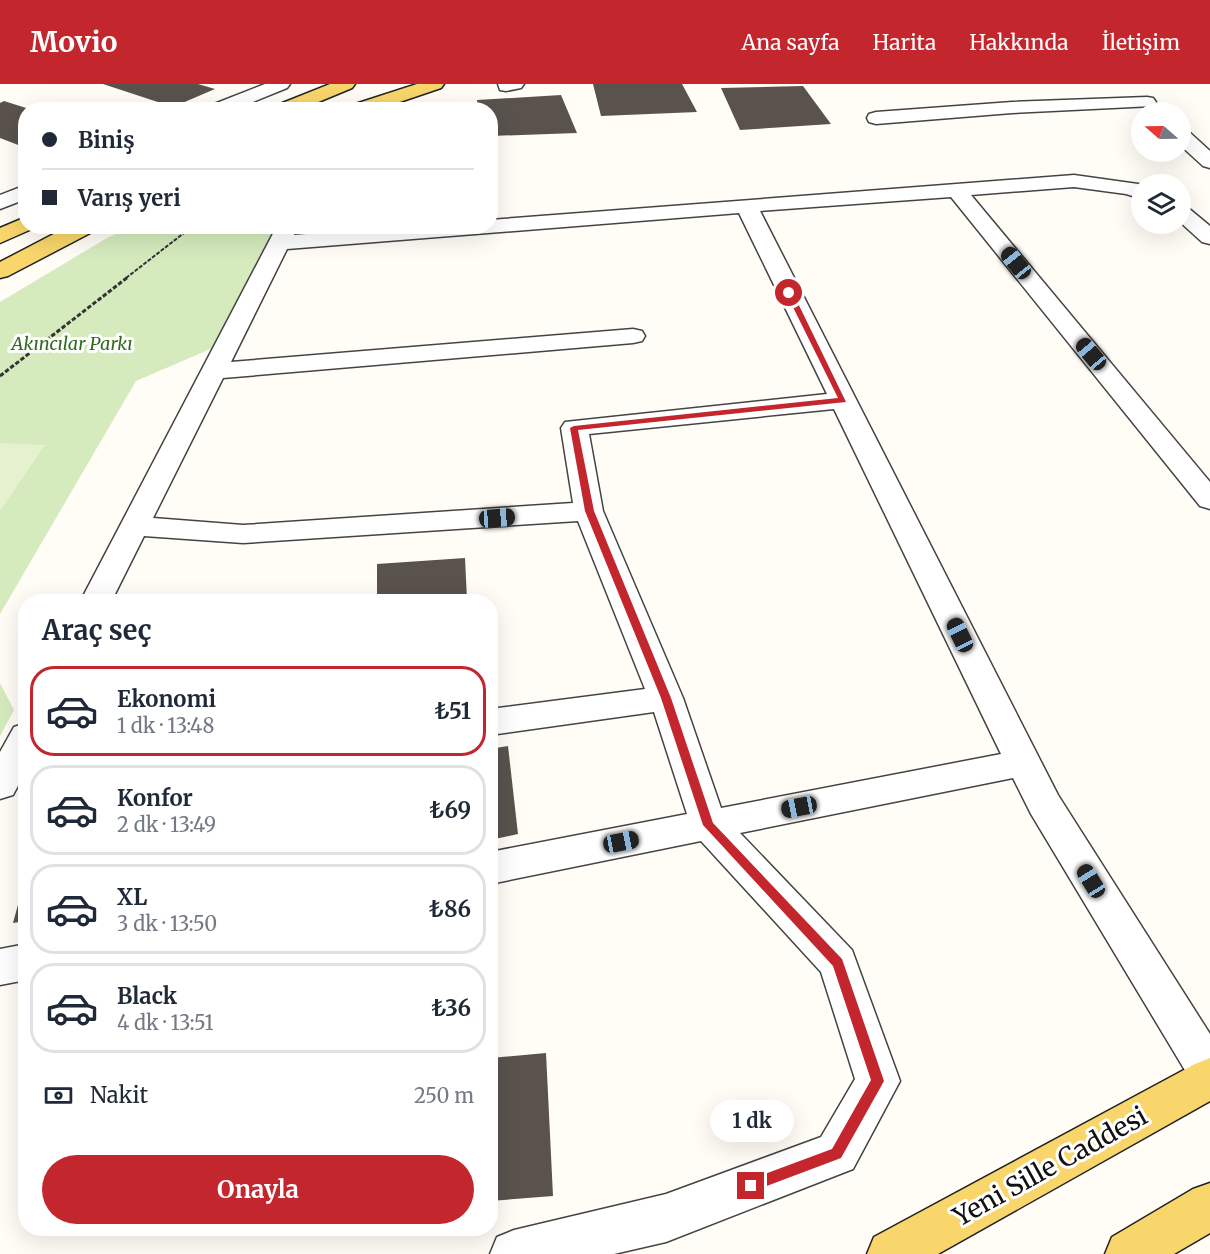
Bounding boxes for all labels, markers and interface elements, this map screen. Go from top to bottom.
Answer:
text: Movio [30,24,117,60]
text: Ana sayfa [741,29,840,56]
text: Harita [873,29,936,56]
text: Hakkında [969,29,1069,56]
text: İletişim [1102,29,1180,56]
north arrow [1131,102,1191,162]
map controls [1131,102,1191,234]
text: Biniş [78,126,135,154]
button: layers [1131,174,1191,234]
text: Varış yeri [78,184,181,212]
car [998,243,1034,283]
route start [775,279,802,306]
park label: Akıncılar Parkı [9,332,133,355]
car [1073,334,1109,374]
car [478,508,516,528]
text: Araç seç [42,613,152,647]
car [944,615,976,655]
icon: car [45,684,99,738]
text: Ekonomi [117,685,216,713]
text: ₺51 [435,697,471,725]
text: 1 dk · 13:48 [117,713,214,738]
icon: car [45,783,99,837]
text: Konfor [117,784,193,812]
car [780,795,818,819]
text: ₺69 [429,796,471,824]
text: 2 dk · 13:49 [117,812,216,837]
car [602,830,640,854]
car [1074,861,1108,901]
icon: car [45,882,99,936]
text: XL [117,883,147,911]
text: ₺86 [429,895,471,923]
text: 3 dk · 13:50 [117,911,217,936]
icon: car [45,981,99,1035]
text: Black [117,982,177,1010]
text: ₺36 [431,994,471,1022]
text: 4 dk · 13:51 [117,1010,214,1035]
icon: cash [42,1079,75,1112]
text: Nakit [90,1081,148,1109]
text: 250 m [414,1083,474,1108]
callout: 1 dk [709,1099,793,1141]
street label: Yeni Sille Caddesi [946,1099,1153,1233]
text: 1 dk [732,1108,772,1133]
button: Onayla [42,1155,474,1224]
route end [737,1172,764,1199]

